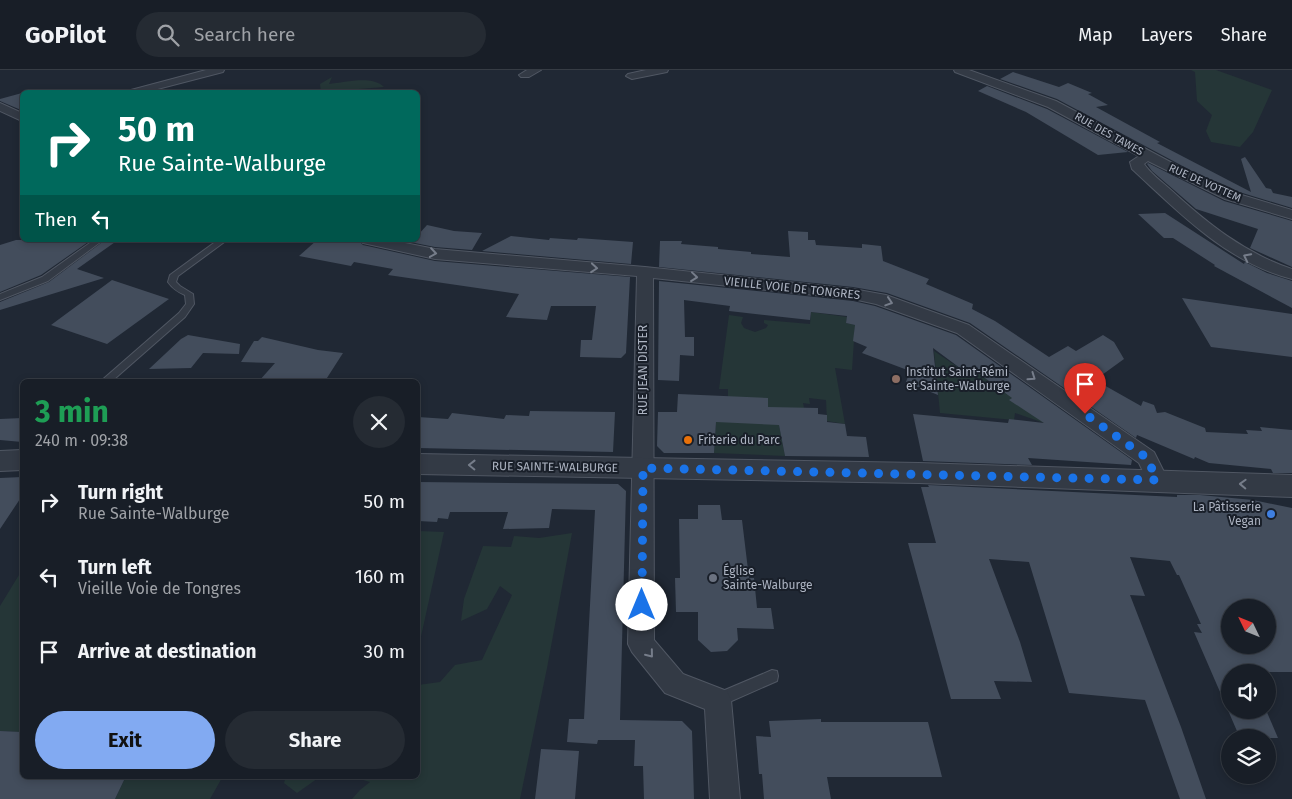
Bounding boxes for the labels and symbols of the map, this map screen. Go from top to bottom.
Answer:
street label: RUE DES TAWES [1072,110,1146,158]
street label: RUE DE VOTTEM [1167,161,1243,205]
one-way arrow [429,247,437,258]
one-way arrow [1243,253,1252,263]
one-way arrow [591,262,599,273]
one-way arrow [690,271,698,282]
street label: VIEILLE VOIE DE TONGRES [723,274,861,302]
one-way arrow [885,296,893,306]
street label: RUE JEAN DISTER [636,325,650,415]
pin [1064,363,1106,414]
place label: Institut Saint-Rémi et Sainte-Walburge [906,365,1010,393]
one-way arrow [1026,371,1036,380]
marker: Institut Saint-Rémi et Sainte-Walburge [890,373,902,385]
place label: Friterie du Parc [698,433,780,447]
marker: Friterie du Parc [682,434,694,446]
street label: RUE SAINTE-WALBURGE [492,459,618,475]
one-way arrow [468,460,476,470]
one-way arrow [1239,479,1247,489]
place label: La Pâtisserie Vegan [1193,500,1261,528]
marker: La Pâtisserie Vegan [1265,508,1277,520]
place label: Église Sainte-Walburge [723,563,813,592]
marker: Église Sainte-Walburge [707,572,719,584]
position arrow [615,578,667,630]
north arrow [1221,599,1276,654]
one-way arrow [644,649,653,658]

